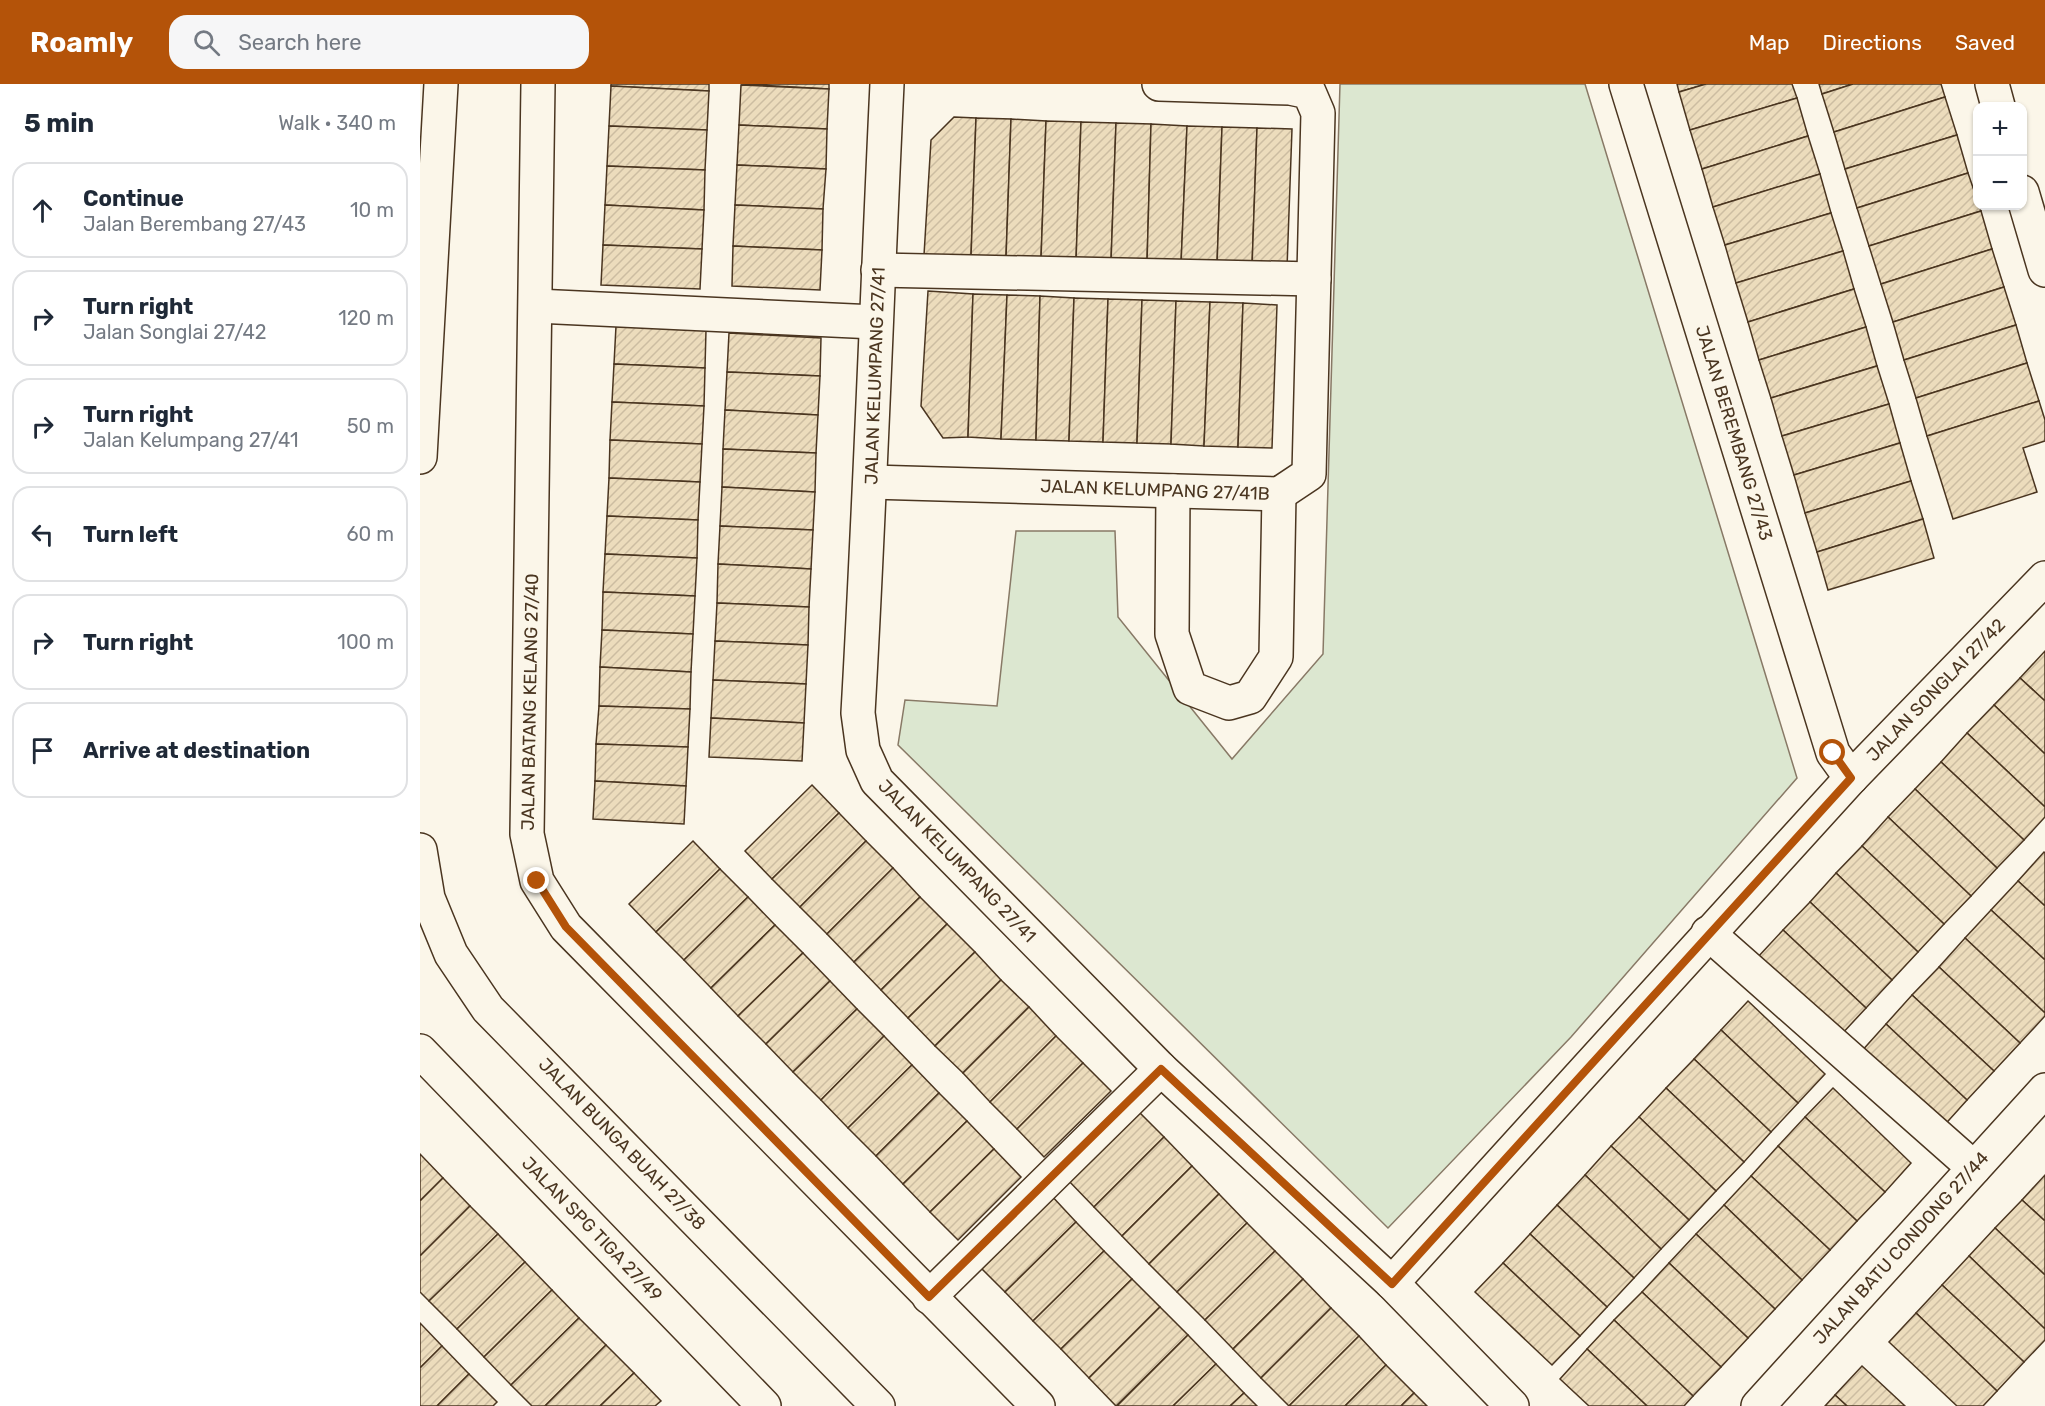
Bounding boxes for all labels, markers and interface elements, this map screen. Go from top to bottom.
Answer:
search box [169,15,589,69]
text: Roamly [30,26,133,59]
icon: search [190,26,223,59]
text: Search here [238,29,362,56]
text: Map [1749,30,1790,55]
text: Directions [1823,30,1922,55]
text: Saved [1955,30,2015,55]
map controls [1973,102,2027,210]
button: + [1973,102,2027,156]
text: 5 min [24,108,94,139]
text: Walk · 340 m [278,111,396,135]
button: − [1973,156,2027,210]
text: Continue [83,185,184,212]
icon: ahead [26,194,59,227]
text: 10 m [350,198,394,222]
text: Jalan Berembang 27/43 [83,212,306,236]
street label: JALAN KELUMPANG 27/41 [860,267,890,485]
text: Turn right [83,293,193,320]
icon: right [26,302,59,335]
text: 120 m [338,306,394,330]
text: Jalan Songlai 27/42 [83,320,267,344]
street label: JALAN BEREMBANG 27/43 [1691,323,1777,543]
text: Turn right [83,401,193,428]
icon: right [26,410,59,443]
text: 50 m [347,414,394,438]
text: Jalan Kelumpang 27/41 [83,428,299,452]
street label: JALAN KELUMPANG 27/41B [1040,475,1270,505]
icon: left [26,518,59,551]
text: Turn left [83,521,178,548]
text: 60 m [347,522,394,546]
street label: JALAN BATANG KELANG 27/40 [517,573,543,831]
street label: JALAN SONGLAI 27/42 [1862,614,2010,766]
icon: right [26,626,59,659]
text: Turn right [83,629,193,656]
text: 100 m [337,630,394,654]
icon: arrive [26,734,59,767]
text: Arrive at destination [83,737,310,764]
route start [1819,739,1845,765]
street label: JALAN KELUMPANG 27/41 [873,775,1041,947]
route end [523,867,549,893]
street label: JALAN BUNGA BUAH 27/38 [534,1053,710,1235]
street label: JALAN BATU CONDONG 27/44 [1809,1147,1993,1349]
street label: JALAN SPG TIGA 27/49 [517,1152,667,1306]

